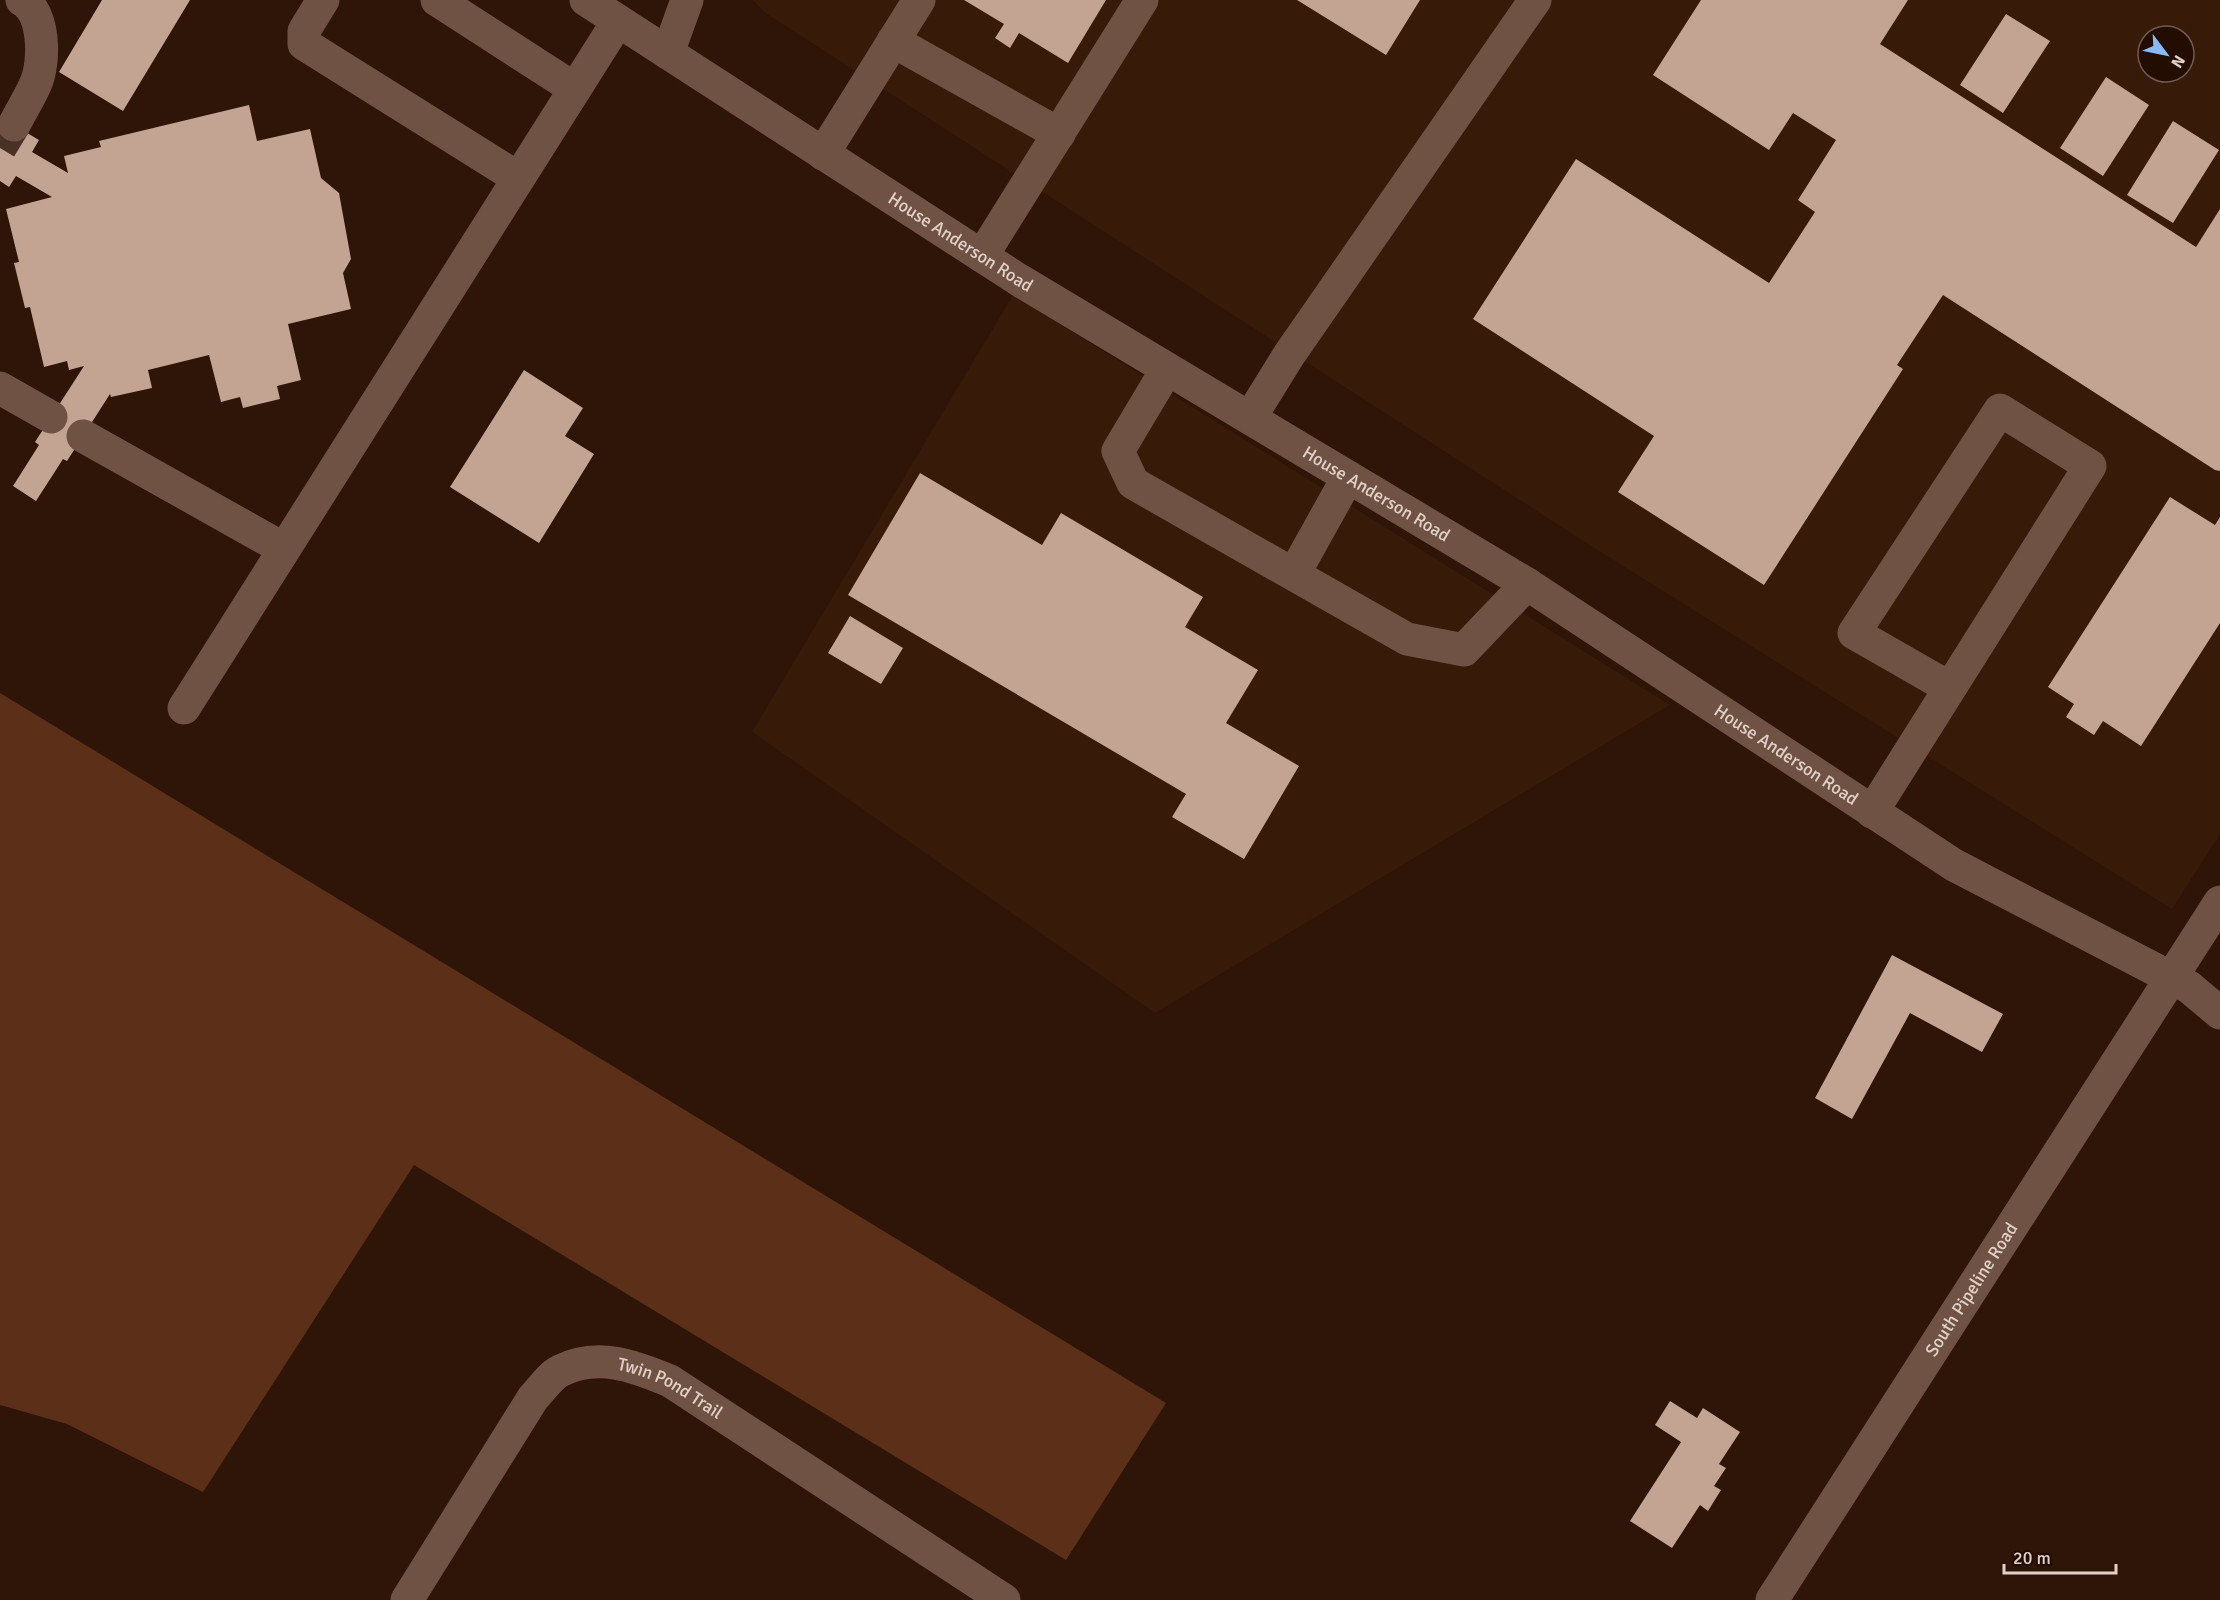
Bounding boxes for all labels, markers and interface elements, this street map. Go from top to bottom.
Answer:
north arrow [2136,24,2196,84]
text: N [2166,51,2189,71]
street label: House Anderson Road [884,187,1037,297]
street label: House Anderson Road [1299,441,1454,546]
street label: House Anderson Road [1710,699,1862,810]
street label: South Pipeline Road [1920,1219,2022,1360]
street label: Twin Pond Trail [616,1353,727,1424]
scale bar [2004,1537,2116,1575]
text: 20 m [2013,1547,2051,1569]

